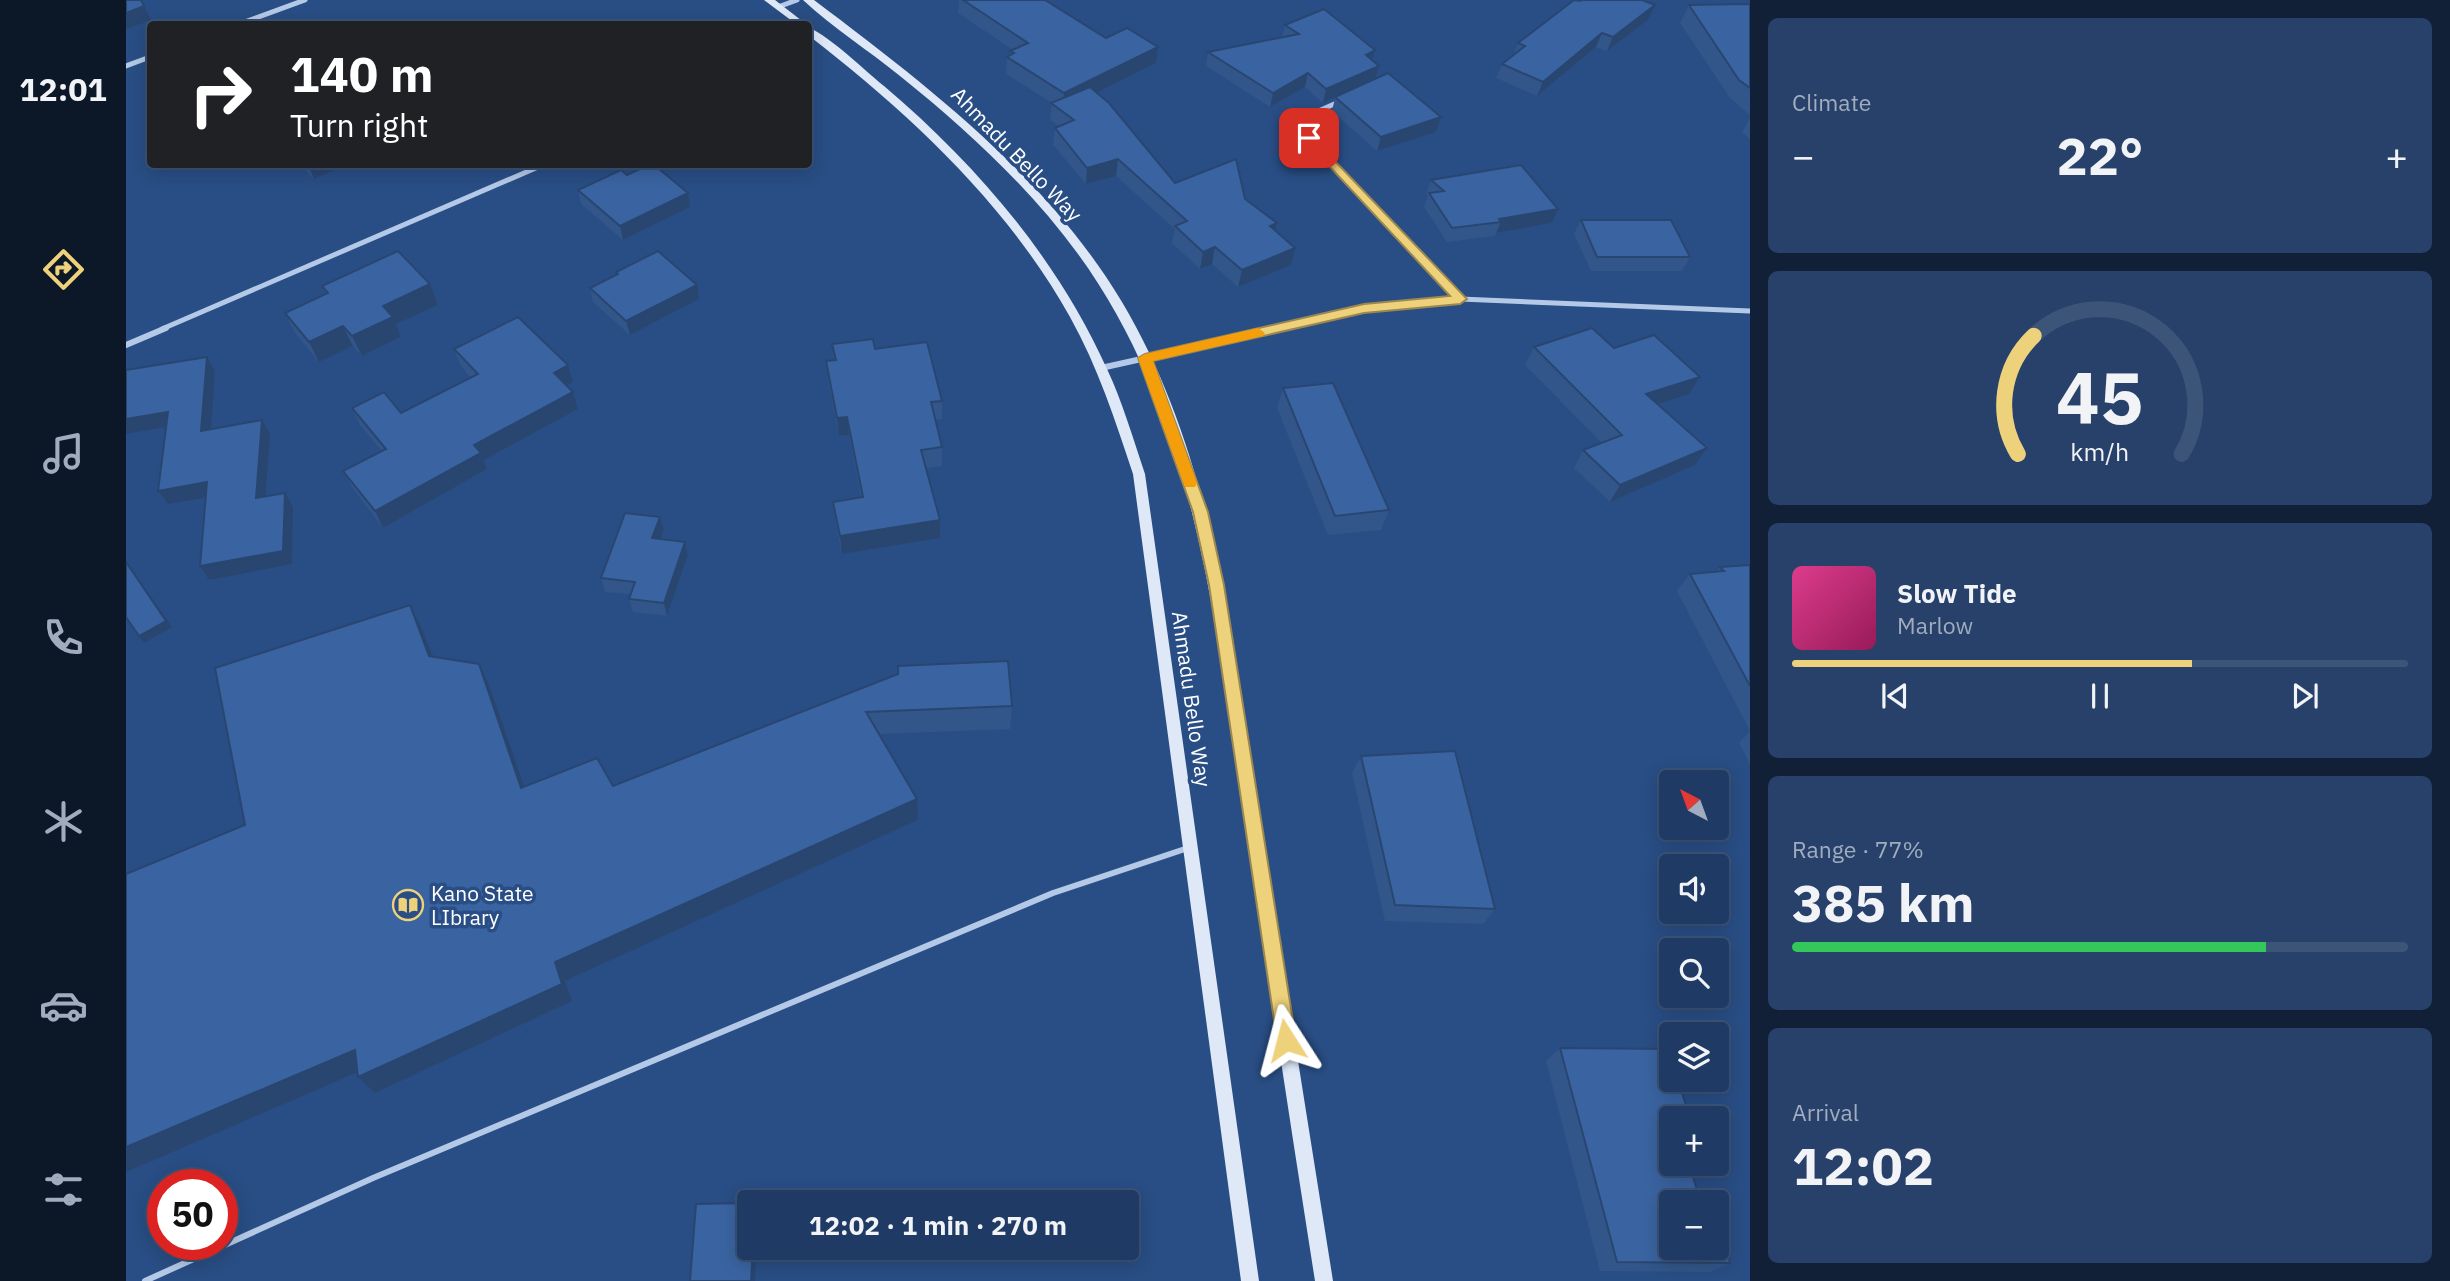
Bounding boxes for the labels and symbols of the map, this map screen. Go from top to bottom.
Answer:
street label: Ahmadu Bello Way [945,80,1089,228]
pin [1279,108,1339,168]
street label: Ahmadu Bello Way [1166,609,1218,789]
north arrow [1659,770,1729,840]
place label: Kano State LIbrary [431,879,533,931]
library icon: Kano State LIbrary [391,888,425,922]
position arrow [1249,1003,1323,1077]
speed limit sign: 50 [147,1169,238,1260]

